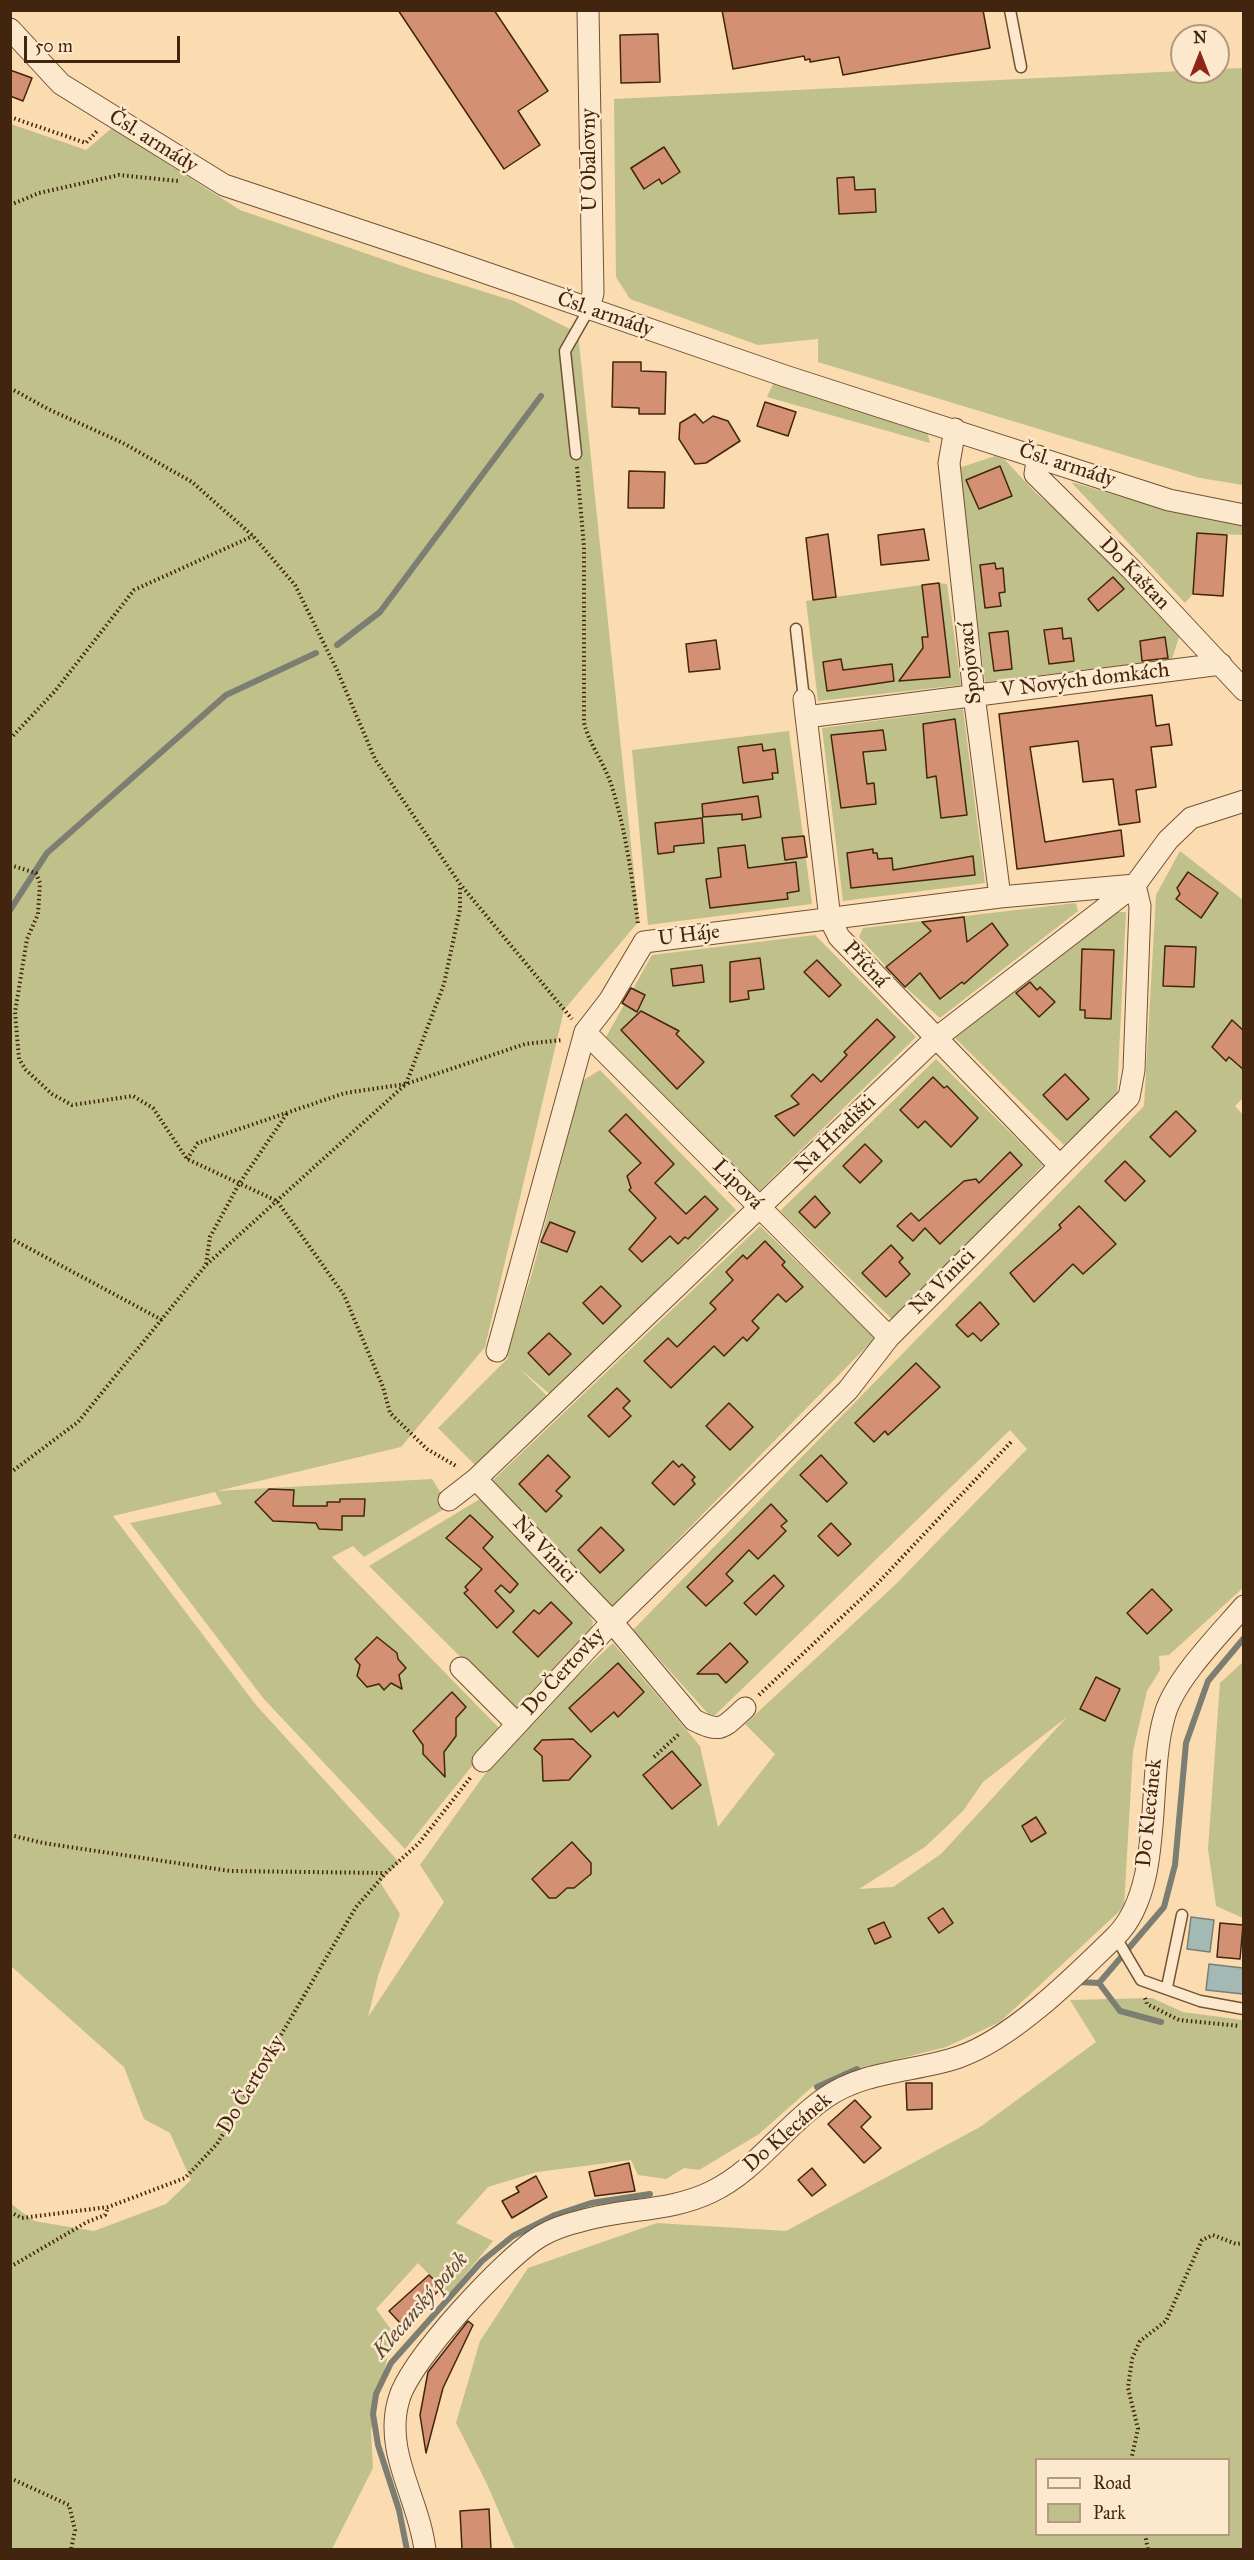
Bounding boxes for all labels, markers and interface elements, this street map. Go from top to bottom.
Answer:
scale bar [27,24,183,62]
north arrow [1170,24,1230,84]
text: N [1193,28,1207,47]
text: 50 m [35,35,73,57]
street label: Čsl. armády [104,105,202,179]
street label: U Obalovny [577,108,603,212]
street label: Čsl. armády [554,287,656,343]
street label: Čsl. armády [1016,439,1118,493]
street label: Do Kaštan [1093,533,1175,615]
street label: Spojovací [954,621,988,705]
street label: V Nových domkách [999,658,1171,704]
street label: U Háje [657,920,721,952]
street label: Příčná [837,936,893,994]
street label: Na Hradišti [790,1090,882,1180]
street label: Lipová [706,1154,768,1216]
street label: Na Vinici [905,1244,981,1320]
street label: Na Vinici [507,1511,581,1589]
street label: Do Čertovky [517,1623,611,1721]
street label: Do Klecánek [1132,1758,1168,1868]
street label: Do Čertovky [213,2031,291,2139]
street label: Do Klecánek [739,2088,837,2178]
water label: Klecanský potok [368,2247,474,2365]
legend [1035,2458,1230,2536]
text: Road [1093,2472,1131,2494]
text: Park [1093,2502,1126,2524]

